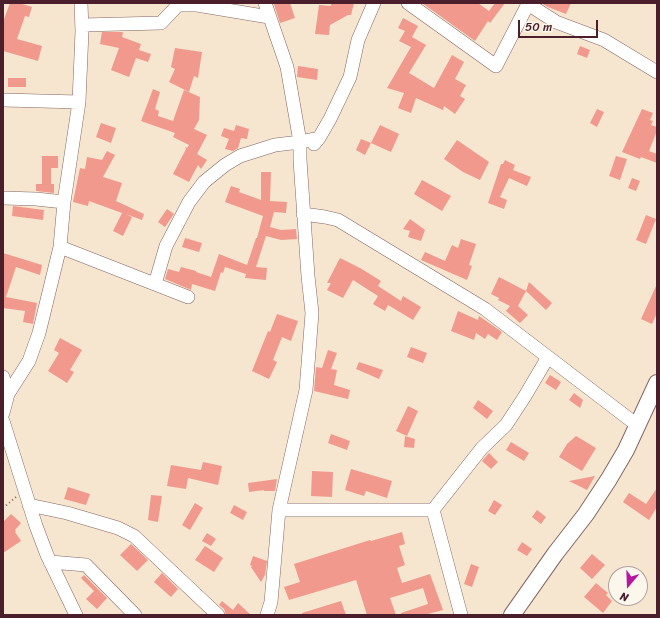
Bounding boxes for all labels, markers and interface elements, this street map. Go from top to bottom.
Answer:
scale bar [520,12,600,38]
text: 50 m [525,16,552,38]
north arrow [608,566,648,606]
text: N [618,587,631,607]

